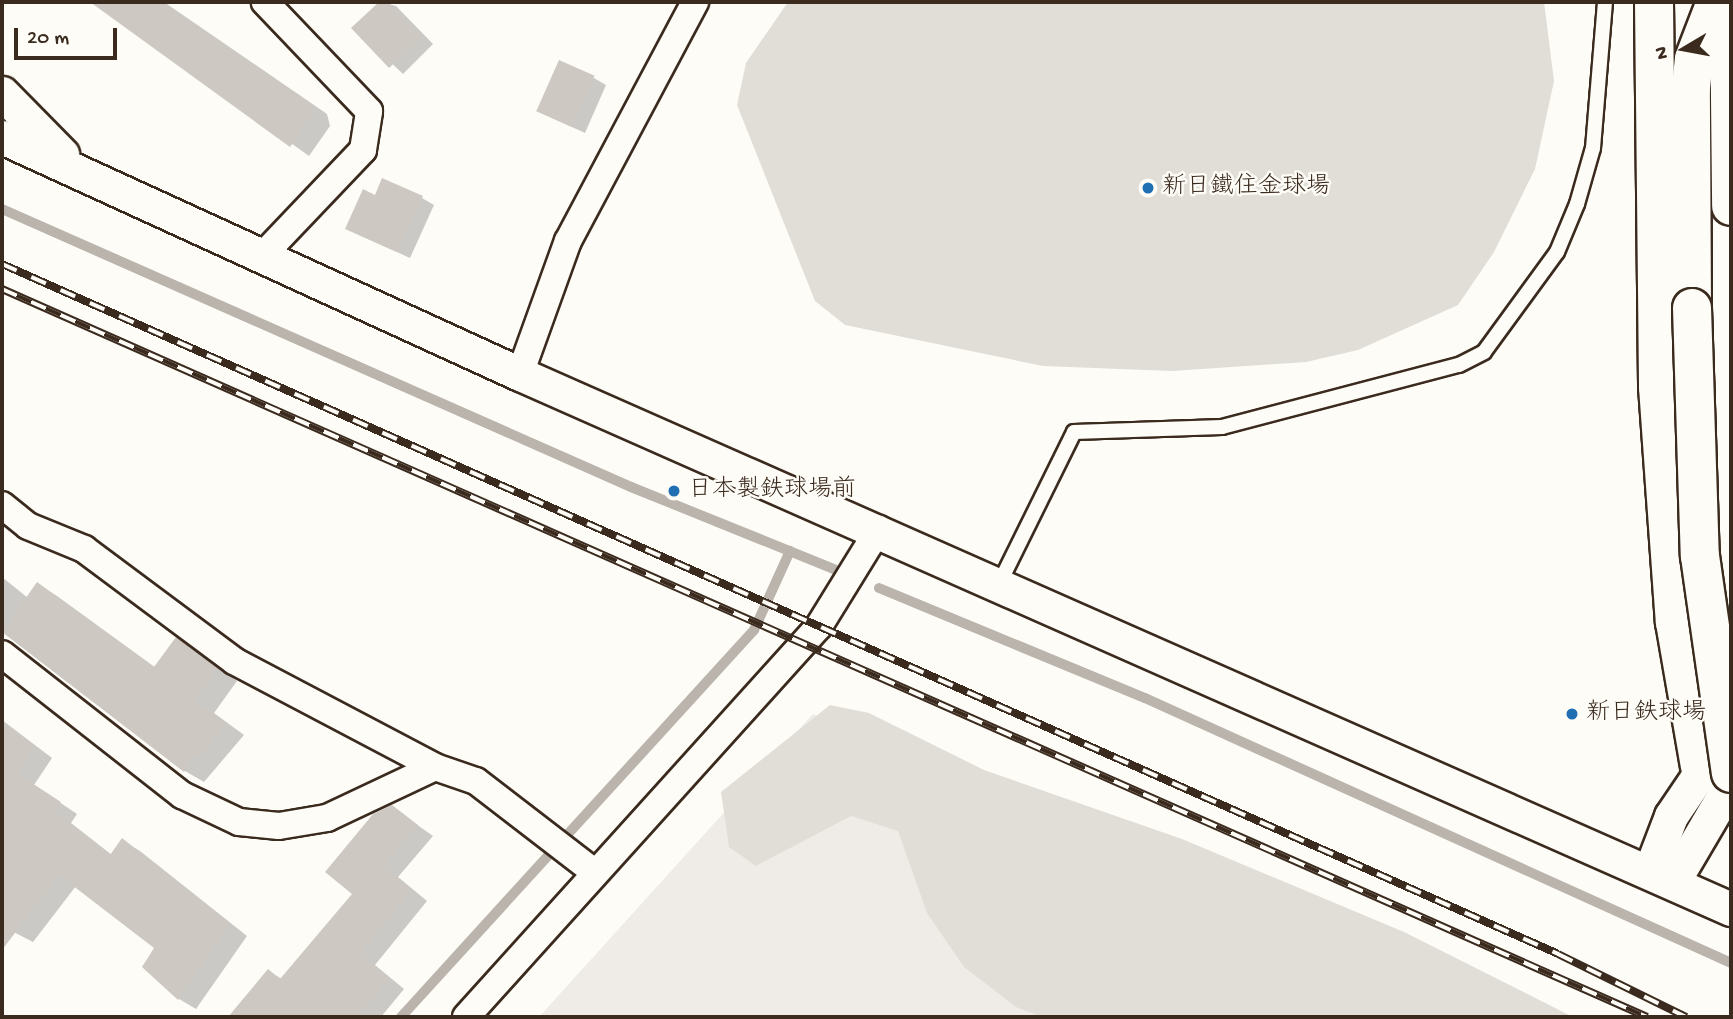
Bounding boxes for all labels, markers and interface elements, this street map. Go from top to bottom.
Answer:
scale bar [18,14,121,58]
north arrow [1649,14,1719,84]
text: 20 m [27,27,69,52]
text: N [1650,45,1675,61]
place label: 新日鐵住金球場 [1162,174,1330,202]
marker: 新日鐵住金球場 [1140,180,1156,196]
place label: 日本製鉄球場前 [688,477,856,505]
marker: 日本製鉄球場前 [666,483,682,499]
place label: 新日鉄球場 [1586,700,1706,728]
marker: 新日鉄球場 [1564,706,1580,722]

